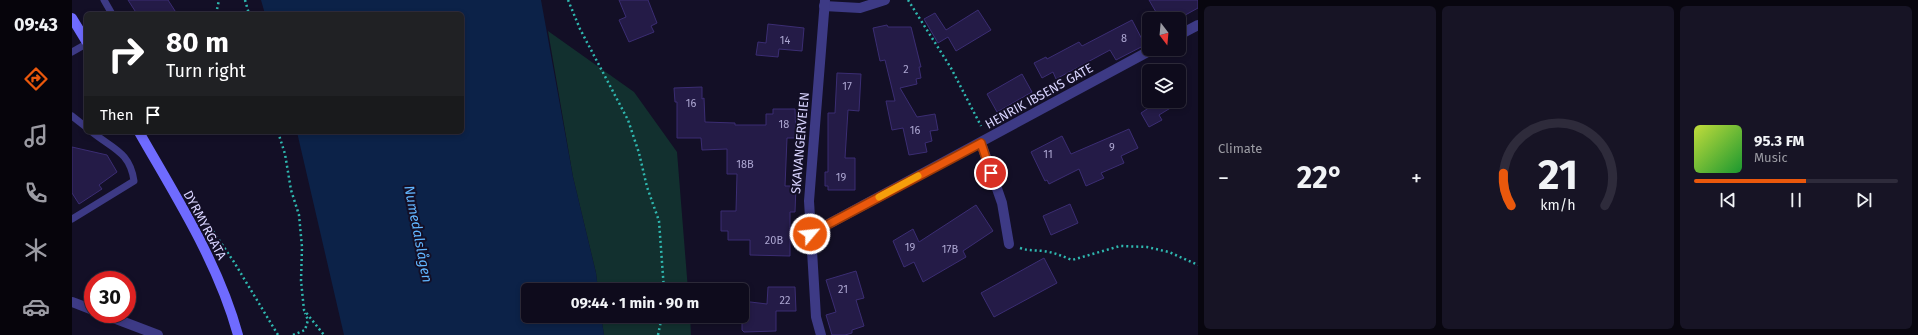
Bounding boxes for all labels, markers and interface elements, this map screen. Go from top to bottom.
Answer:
north arrow [1142,12,1186,56]
map controls [1142,12,1186,108]
text: 09:43 [14,14,58,36]
text: 80 m [166,26,229,59]
icon: right [100,28,152,80]
house number: 8 [1121,32,1127,45]
house number: 14 [780,34,790,47]
text: Turn right [166,60,246,82]
street label: HENRIK IBSENS GATE [982,60,1096,132]
house number: 2 [903,63,909,76]
button: layers [1142,64,1186,108]
icon: directions [22,65,50,93]
house number: 17 [842,80,852,93]
street label: SKAVANGERVEIEN [788,91,812,195]
house number: 16 [686,97,696,110]
icon: arrive [142,104,164,126]
text: Then [100,106,134,124]
house number: 18 [779,118,789,131]
icon: music [22,122,50,150]
house number: 16 [910,124,920,137]
text: 95.3 FM [1754,132,1804,150]
house number: 9 [1109,141,1115,154]
text: Climate [1218,141,1262,156]
house number: 11 [1043,148,1053,161]
text: 21 [1538,149,1578,199]
text: Music [1754,150,1788,165]
pin [974,156,1008,190]
house number: 18B [736,158,754,171]
text: 22° [1297,160,1343,196]
icon: arrive [980,162,1002,184]
text: − [1218,165,1229,192]
text: + [1411,165,1422,192]
house number: 19 [836,171,846,184]
icon: phone [22,179,50,207]
water label: Numedalslågen [400,184,436,284]
street label: DYRMYRGATA [180,188,230,263]
icon: previous [1717,189,1739,211]
icon: pause [1785,189,1807,211]
icon: next [1853,189,1875,211]
text: km/h [1540,196,1576,213]
position arrow [789,213,831,255]
house number: 20B [765,234,783,247]
icon: climate [22,236,50,264]
house number: 19 [905,241,915,254]
house number: 17B [942,243,958,256]
speed limit sign: 30 [84,271,136,323]
house number: 21 [838,283,848,296]
icon: car [22,293,50,321]
text: 09:44 · 1 min · 90 m [571,294,699,312]
house number: 22 [780,294,790,307]

